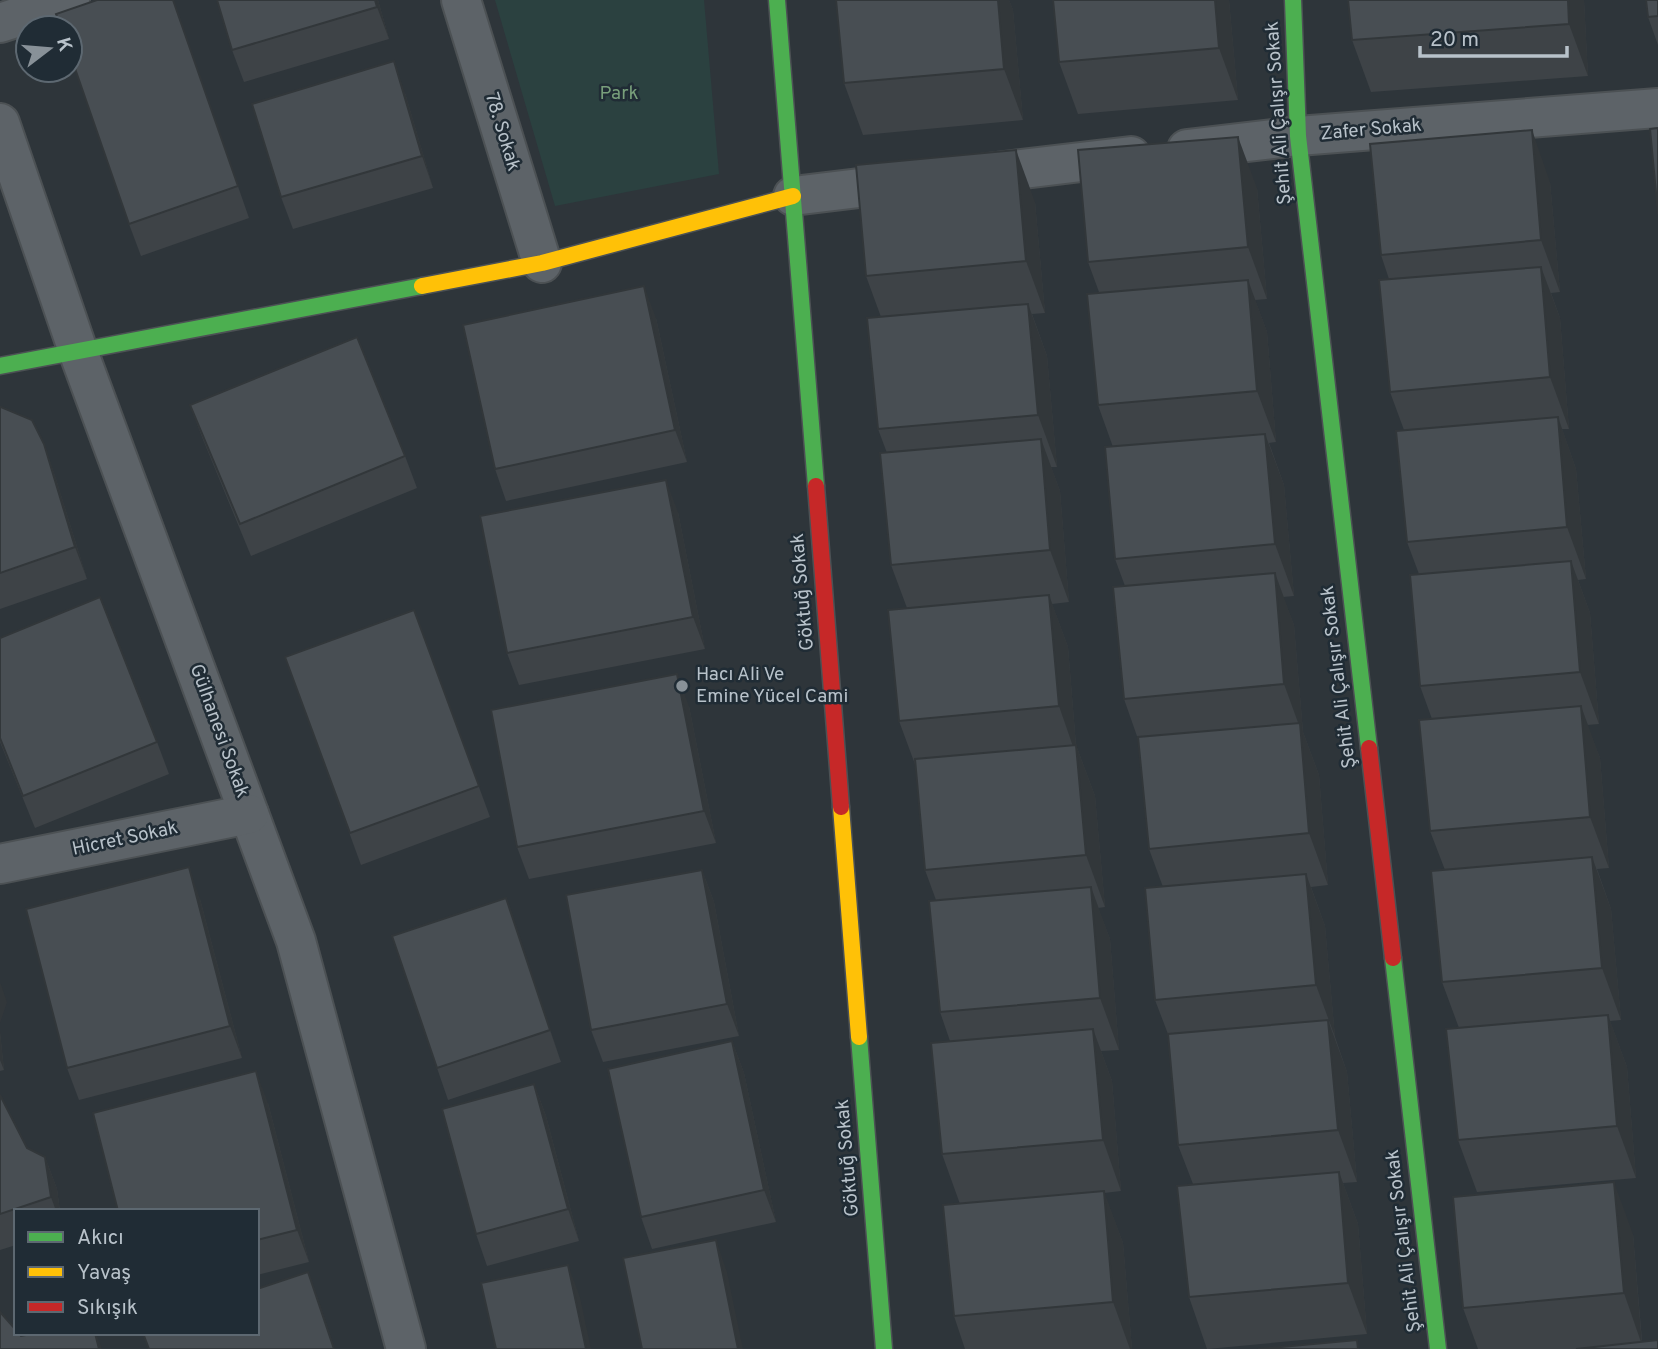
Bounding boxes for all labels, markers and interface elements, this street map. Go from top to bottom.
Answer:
north arrow [14,14,84,84]
scale bar [1420,14,1567,58]
street label: Şehit Ali Çalışır Sokak [1261,20,1297,206]
text: 20 m [1430,27,1479,54]
text: K [50,35,77,55]
park label: Park [599,82,639,106]
street label: 78. Sokak [479,90,525,174]
street label: Zafer Sokak [1319,114,1423,146]
street label: Göktuğ Sokak [786,532,820,652]
street label: Şehit Ali Çalışır Sokak [1316,584,1362,770]
street label: Gülhanesi Sokak [184,661,254,801]
place label: Hacı Ali Ve Emine Yücel Cami [696,663,848,709]
marker: Hacı Ali Ve Emine Yücel Cami [674,678,690,694]
street label: Hicret Sokak [70,816,180,862]
street label: Göktuğ Sokak [831,1098,865,1218]
street label: Şehit Ali Çalışır Sokak [1381,1148,1427,1334]
legend [14,1209,259,1335]
text: Akıcı [77,1225,124,1252]
text: Yavaş [77,1260,131,1287]
text: Sıkışık [77,1295,138,1322]

